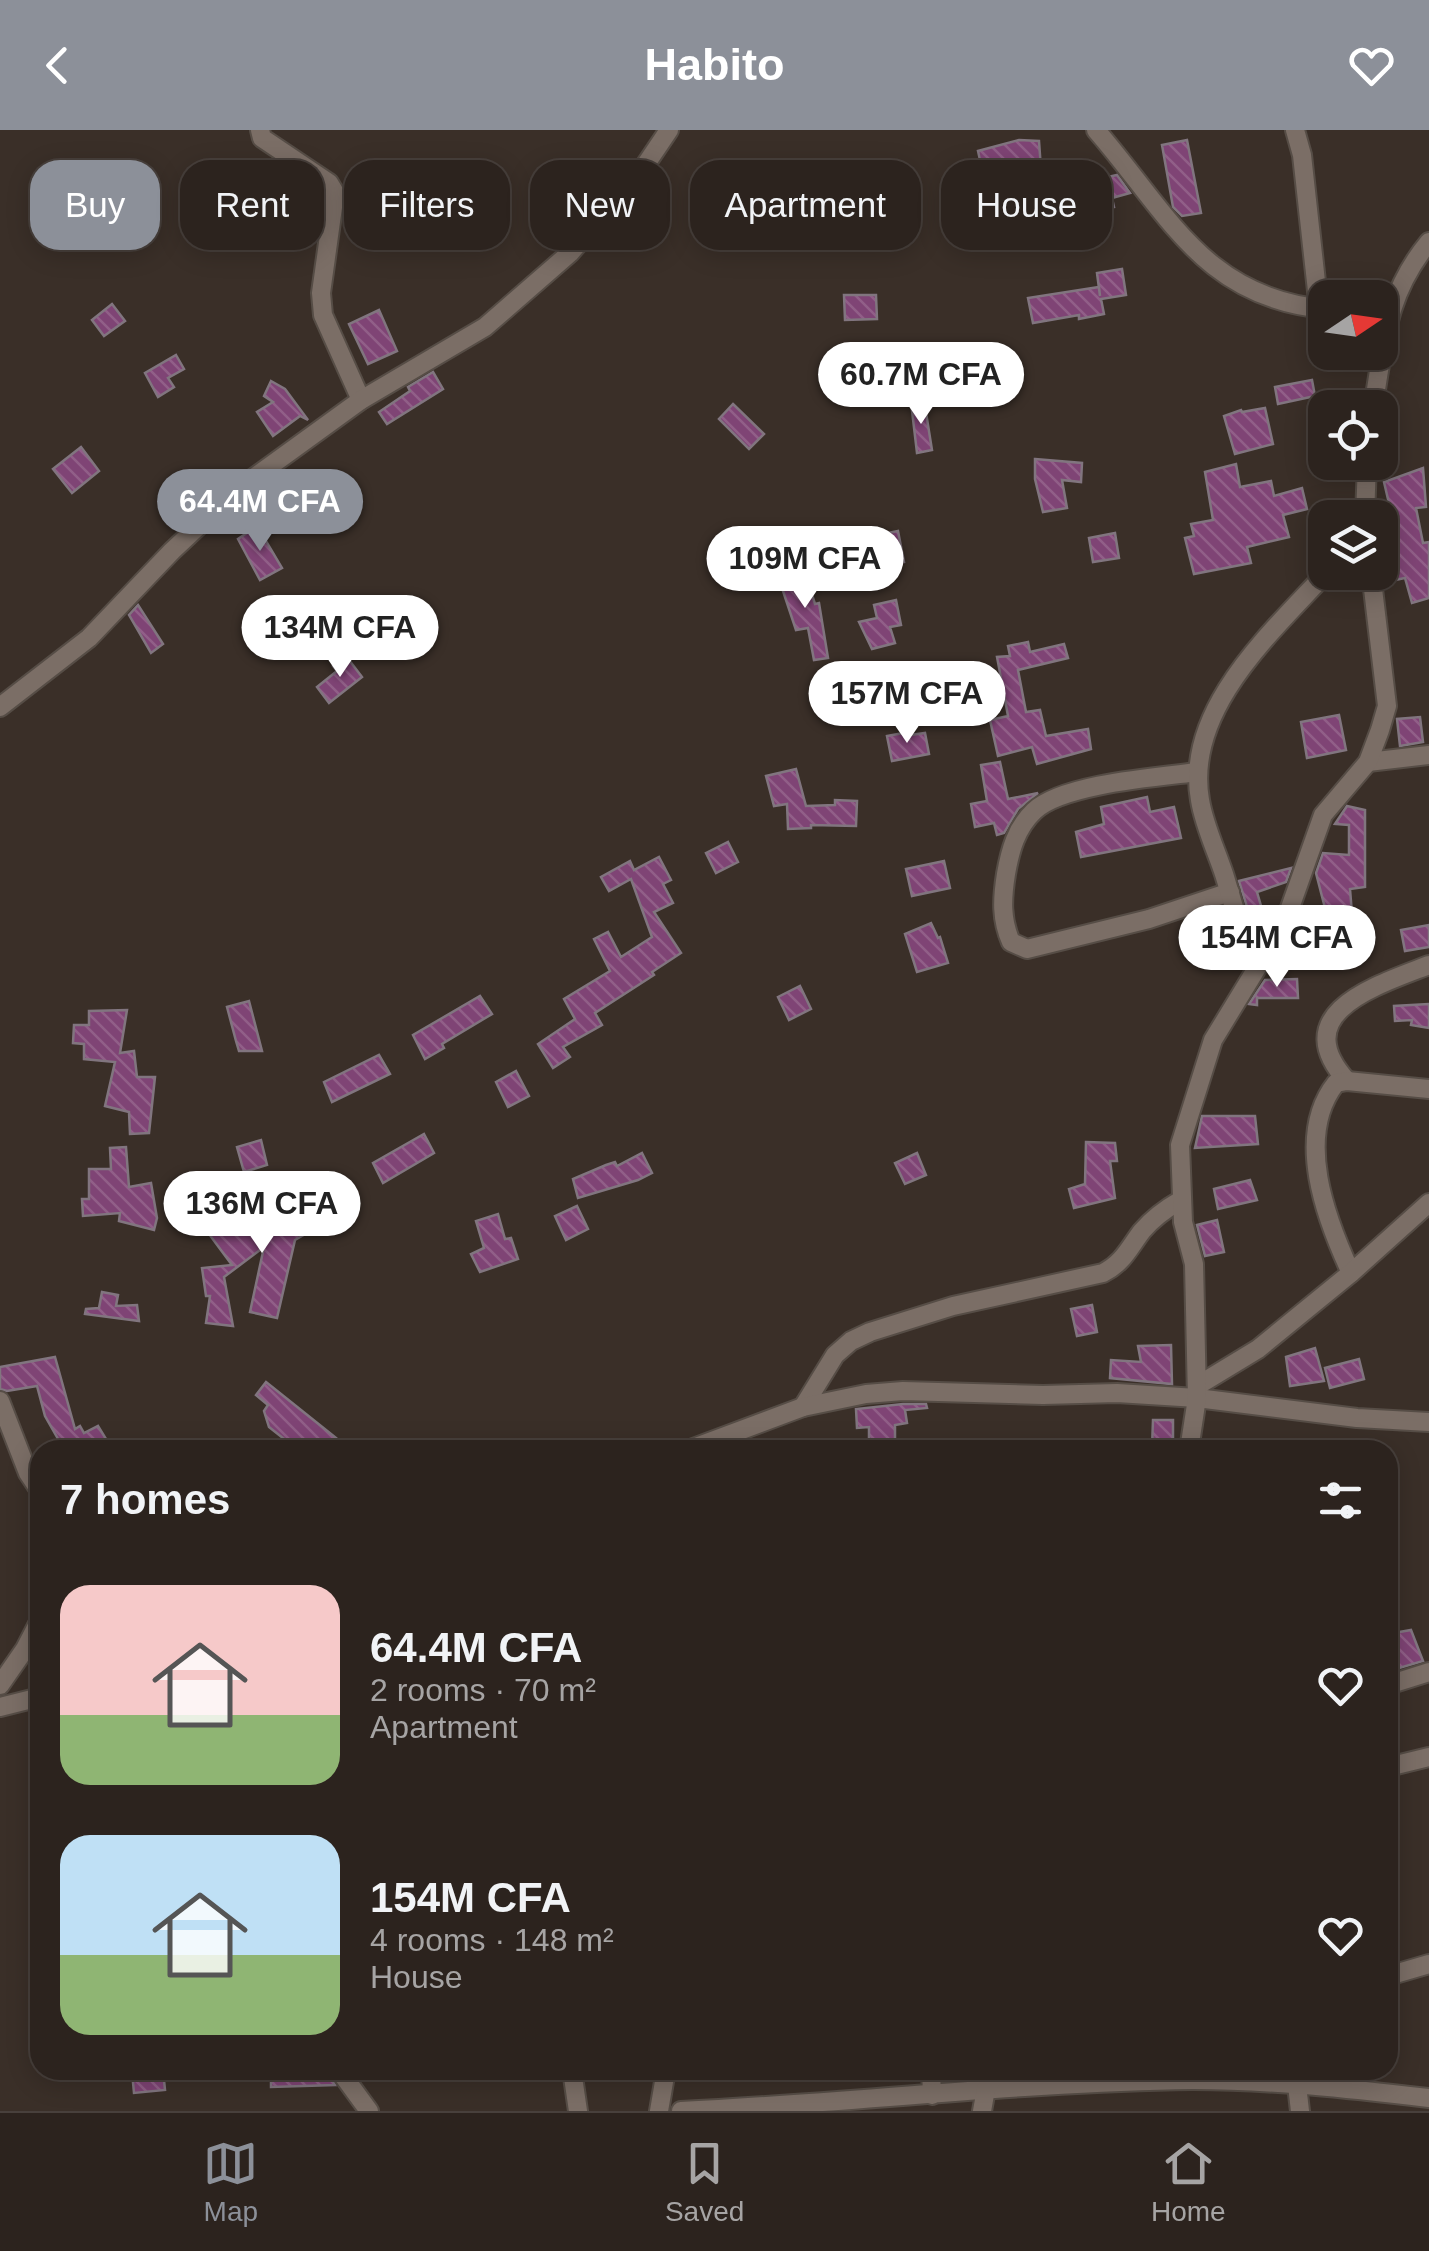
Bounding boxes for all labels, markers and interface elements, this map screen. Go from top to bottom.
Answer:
icon: back [30,38,85,93]
icon: heart [1344,38,1399,93]
text: Habito [645,39,785,90]
chip: Buy [30,160,160,250]
chip: Rent [180,160,324,250]
chip: Filters [344,160,510,250]
chip: New [530,160,670,250]
chip: Apartment [690,160,921,250]
chip: House [941,160,1112,250]
north arrow [1308,280,1398,370]
map controls [1308,280,1398,590]
pin: 60.7M CFA [807,342,1035,427]
text: 60.7M CFA [840,356,1002,392]
button: locate [1308,390,1398,480]
pin: 64.4M CFA [146,469,374,554]
text: 64.4M CFA [179,483,341,519]
button: layers [1308,500,1398,590]
pin: 109M CFA [702,526,908,611]
text: 109M CFA [729,540,881,576]
pin: 134M CFA [237,595,443,680]
text: 134M CFA [264,609,416,645]
pin: 157M CFA [804,661,1010,746]
text: 157M CFA [831,675,983,711]
pin: 154M CFA [1174,905,1380,990]
text: 154M CFA [1201,919,1353,955]
pin: 136M CFA [159,1171,365,1256]
text: 136M CFA [186,1185,338,1221]
icon: filters [1313,1473,1368,1528]
text: 7 homes [60,1476,230,1523]
text: 64.4M CFA [370,1624,582,1671]
icon: home [140,1625,260,1745]
icon: heart [1313,1658,1368,1713]
text: 2 rooms · 70 m² [370,1672,596,1708]
text: Apartment [370,1709,518,1745]
text: 154M CFA [370,1874,571,1921]
icon: home [140,1875,260,1995]
icon: heart [1313,1908,1368,1963]
text: 4 rooms · 148 m² [370,1922,614,1958]
text: House [370,1959,463,1995]
tab: Map [203,2136,258,2228]
tab: Saved [665,2136,744,2228]
tab: Home [1151,2136,1226,2228]

